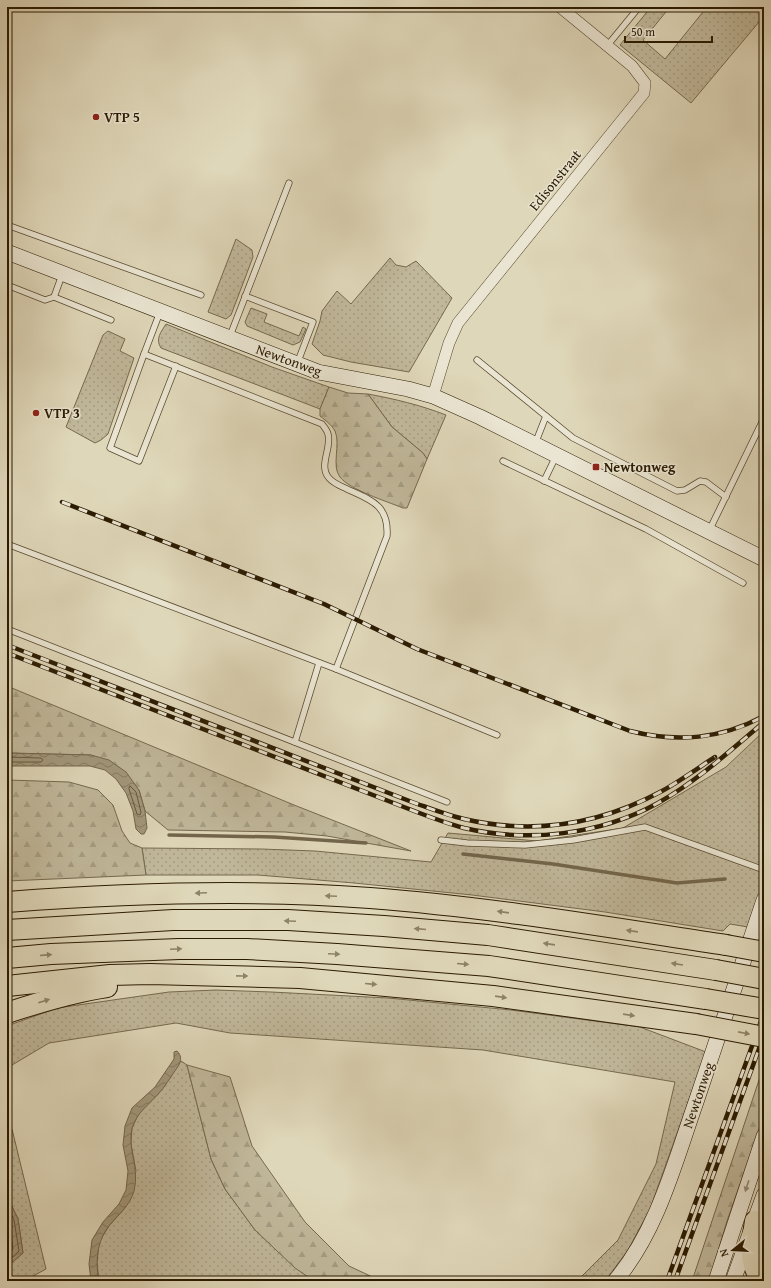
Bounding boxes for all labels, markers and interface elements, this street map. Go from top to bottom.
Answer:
scale bar [625,18,712,44]
text: 50 m [631,23,655,40]
place label: VTP 5 [104,107,140,127]
marker: VTP 5 [91,112,101,122]
street label: Edisonstraat [524,145,586,215]
street label: Newtonweg [253,339,325,381]
place label: VTP 3 [44,403,80,423]
marker: VTP 3 [31,408,41,418]
place label: Newtonweg [604,457,676,477]
marker: Newtonweg [591,462,601,472]
one-way arrow [195,889,207,896]
one-way arrow [324,893,337,899]
one-way arrow [497,909,509,915]
one-way arrow [284,917,296,924]
one-way arrow [414,926,426,933]
one-way arrow [626,928,638,934]
one-way arrow [543,941,555,947]
one-way arrow [170,946,183,952]
one-way arrow [328,950,340,957]
one-way arrow [40,951,52,958]
one-way arrow [457,960,469,967]
one-way arrow [671,961,684,967]
one-way arrow [236,973,249,979]
one-way arrow [365,981,377,988]
one-way arrow [495,994,507,1000]
one-way arrow [38,998,50,1004]
one-way arrow [623,1012,635,1018]
one-way arrow [737,1031,750,1037]
street label: Newtonweg [677,1059,719,1131]
one-way arrow [744,1181,750,1193]
north arrow [713,1230,753,1270]
text: N [715,1247,732,1259]

